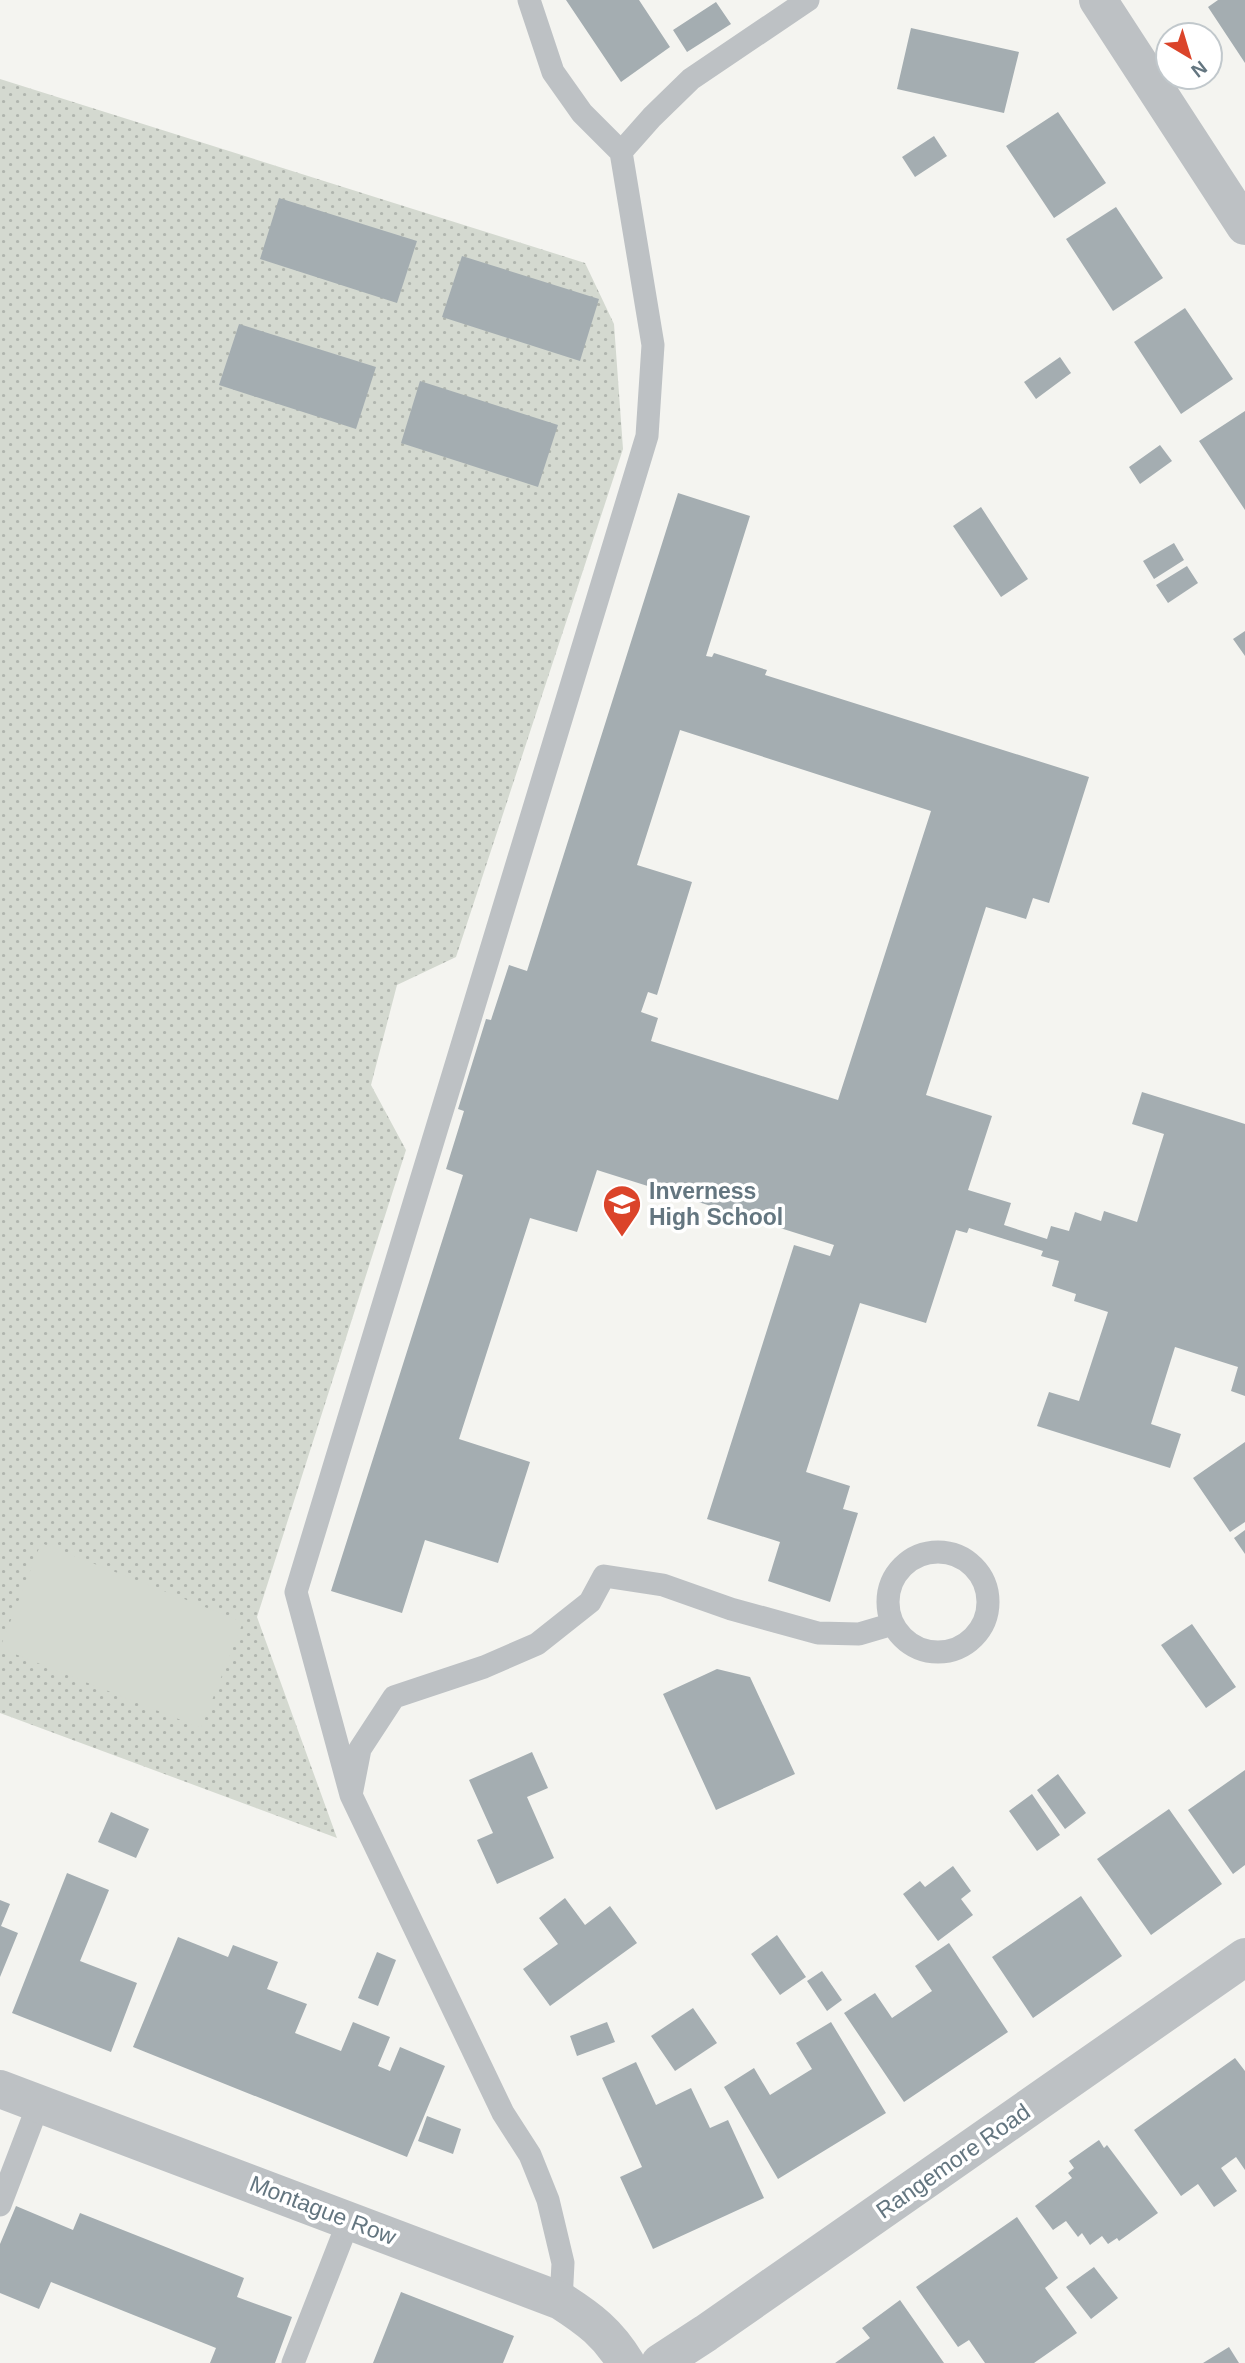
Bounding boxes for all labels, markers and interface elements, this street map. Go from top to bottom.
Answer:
north arrow [1154,21,1224,91]
text: N [1187,57,1211,82]
place label: Inverness High School [649,1178,783,1230]
school or university icon: Inverness High School [601,1183,643,1238]
street label: Rangemore Road [871,2098,1035,2224]
street label: Montague Row [246,2170,400,2250]

